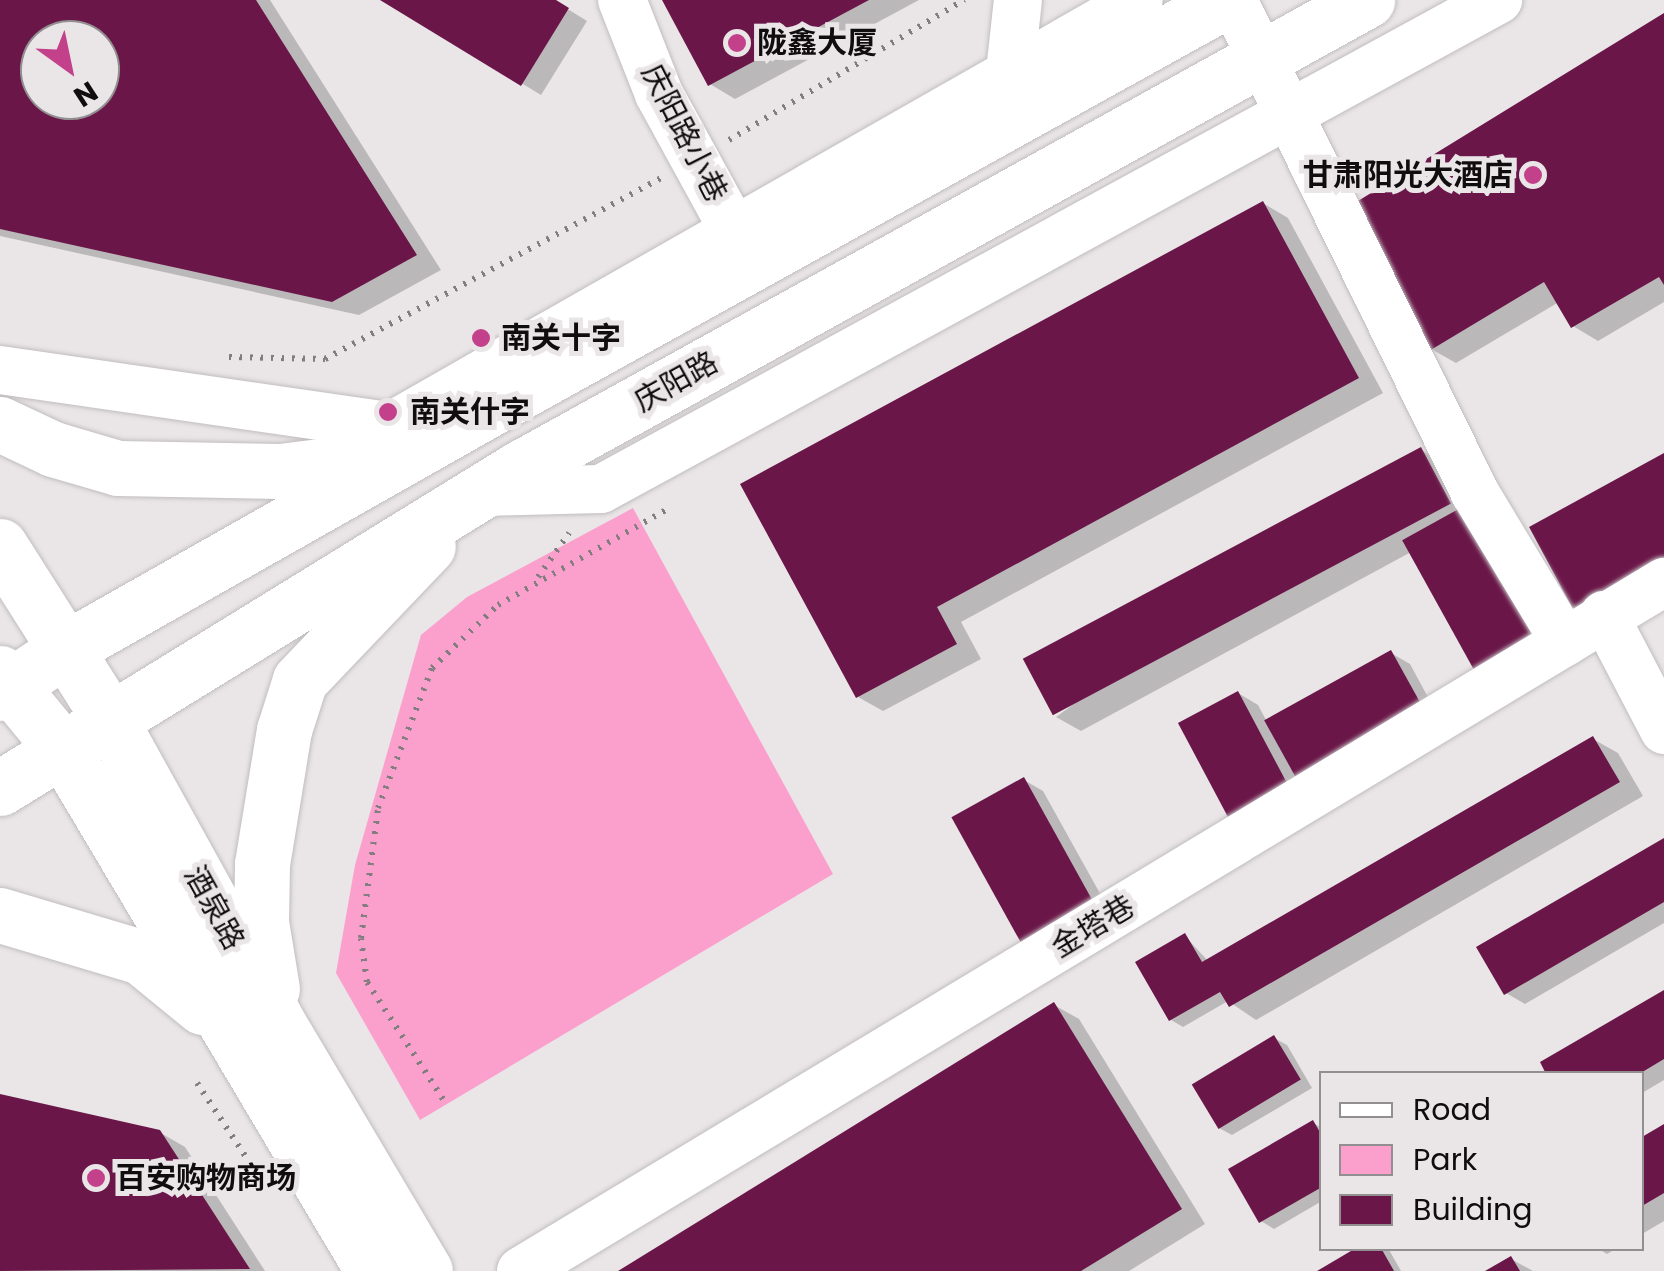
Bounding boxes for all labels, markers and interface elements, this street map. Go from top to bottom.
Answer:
north arrow [20,20,120,120]
place label: 陇鑫大厦 [757,25,877,61]
marker: 陇鑫大厦 [726,32,748,54]
street label: 庆阳路小巷 [634,58,734,208]
text: N [66,72,105,116]
place label: 甘肃阳光大酒店 [1303,157,1513,193]
marker: 甘肃阳光大酒店 [1522,164,1544,186]
place label: 南关十字 [501,320,621,356]
marker: 南关十字 [470,327,492,349]
street label: 庆阳路 [628,344,724,420]
place label: 南关什字 [410,394,530,430]
marker: 南关什字 [375,399,401,425]
street label: 酒泉路 [176,860,252,956]
street label: 金塔巷 [1045,888,1141,966]
legend [1319,1071,1644,1251]
text: Road [1413,1088,1491,1131]
text: Park [1413,1138,1477,1181]
place label: 百安购物商场 [116,1160,296,1196]
marker: 百安购物商场 [85,1167,107,1189]
text: Building [1413,1188,1533,1231]

